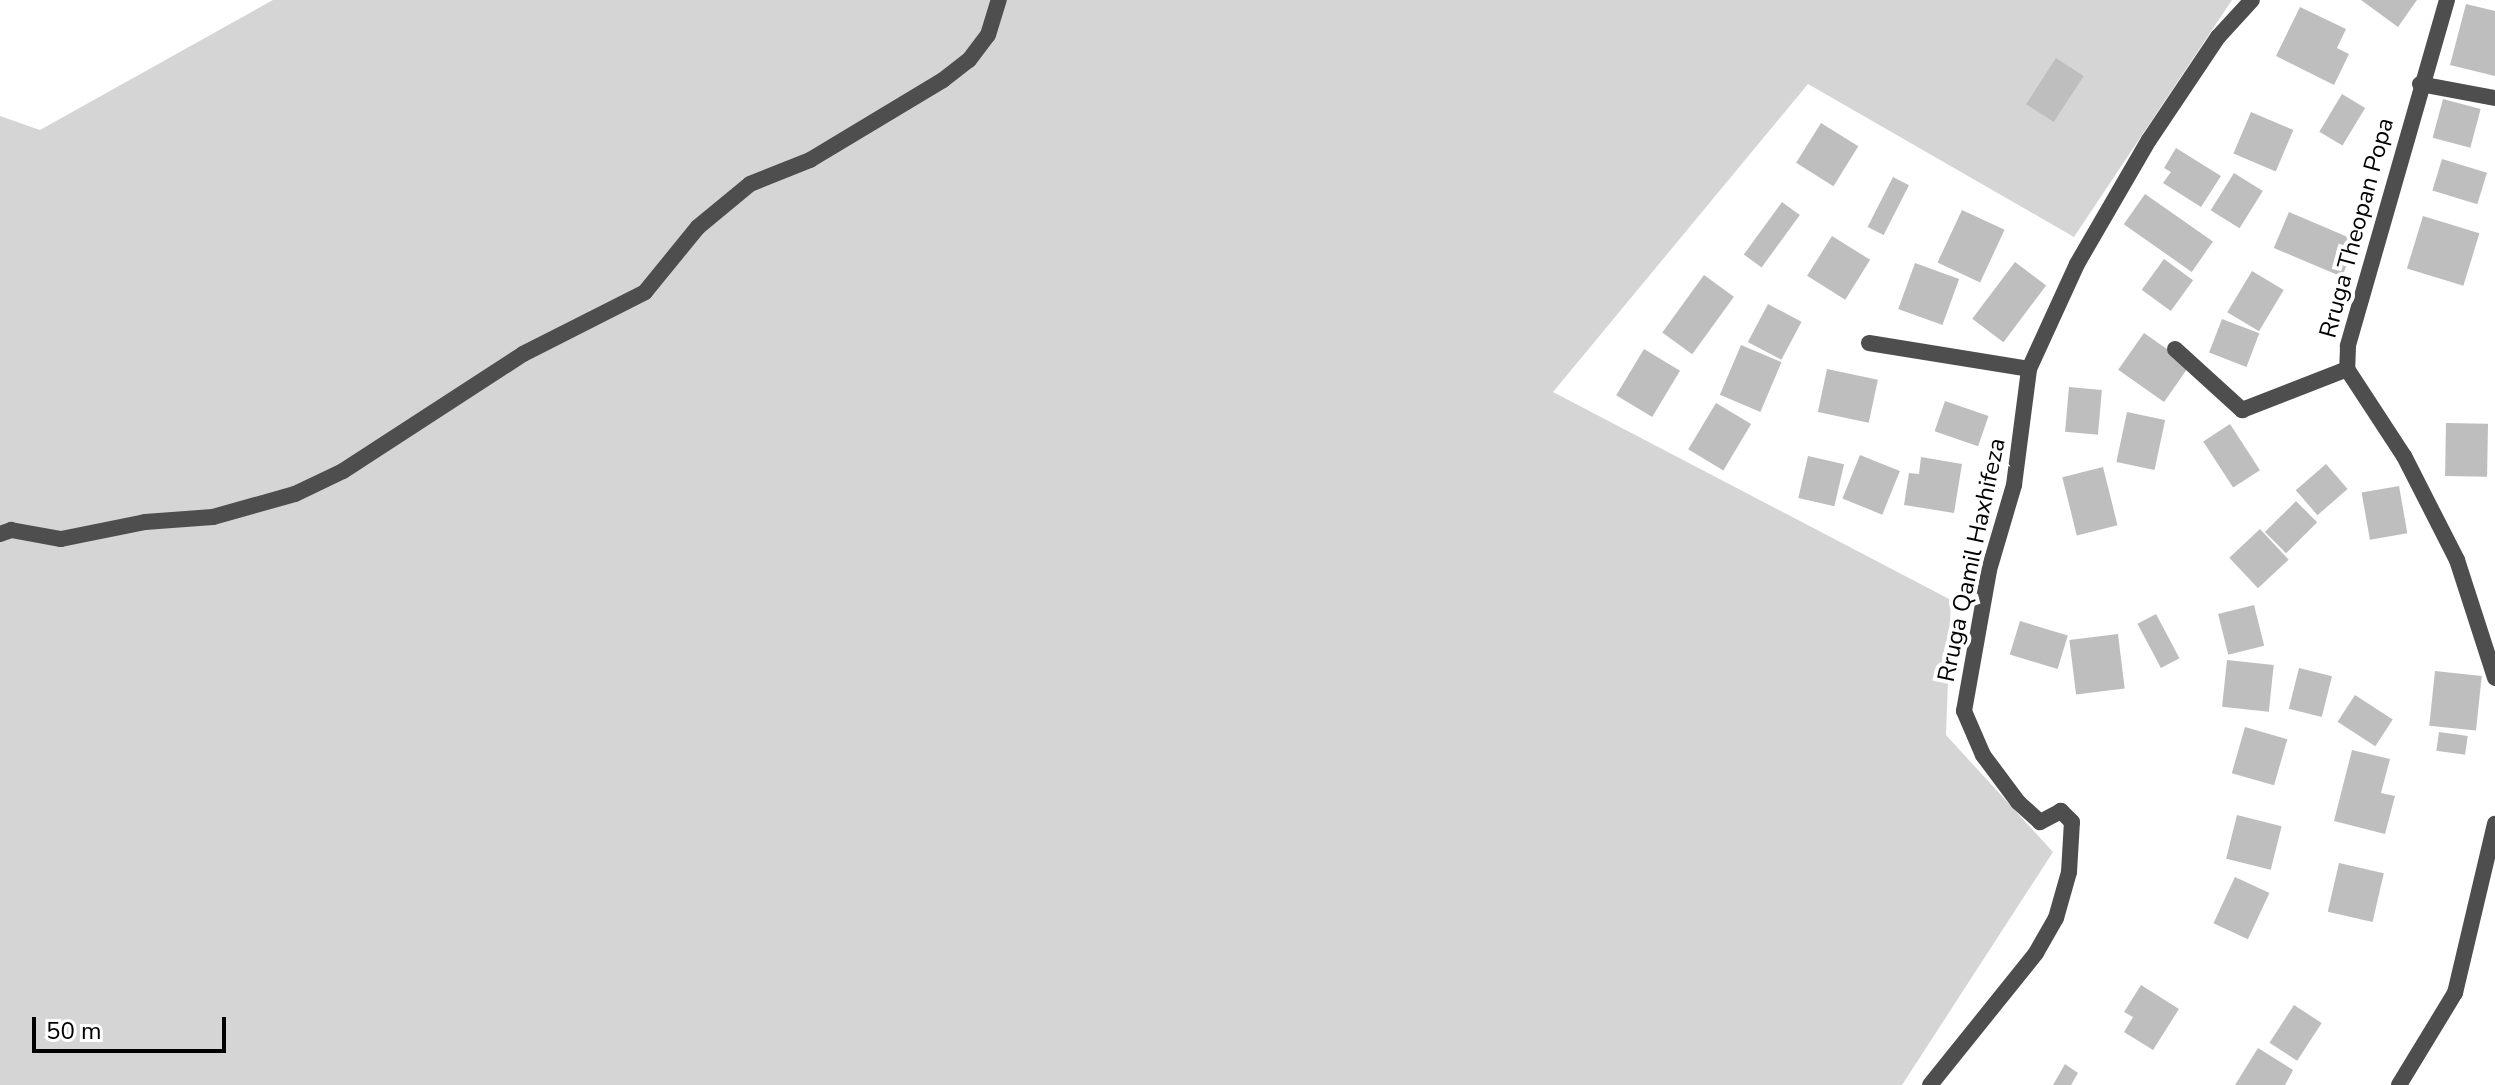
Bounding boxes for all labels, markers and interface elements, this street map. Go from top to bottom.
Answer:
street label: Rruga Theopan Popa [2314,115,2400,341]
street label: Rruga Qamil Haxhifeza [1932,436,2012,684]
scale bar [36,1001,230,1051]
text: 50 m [46,1015,102,1047]

